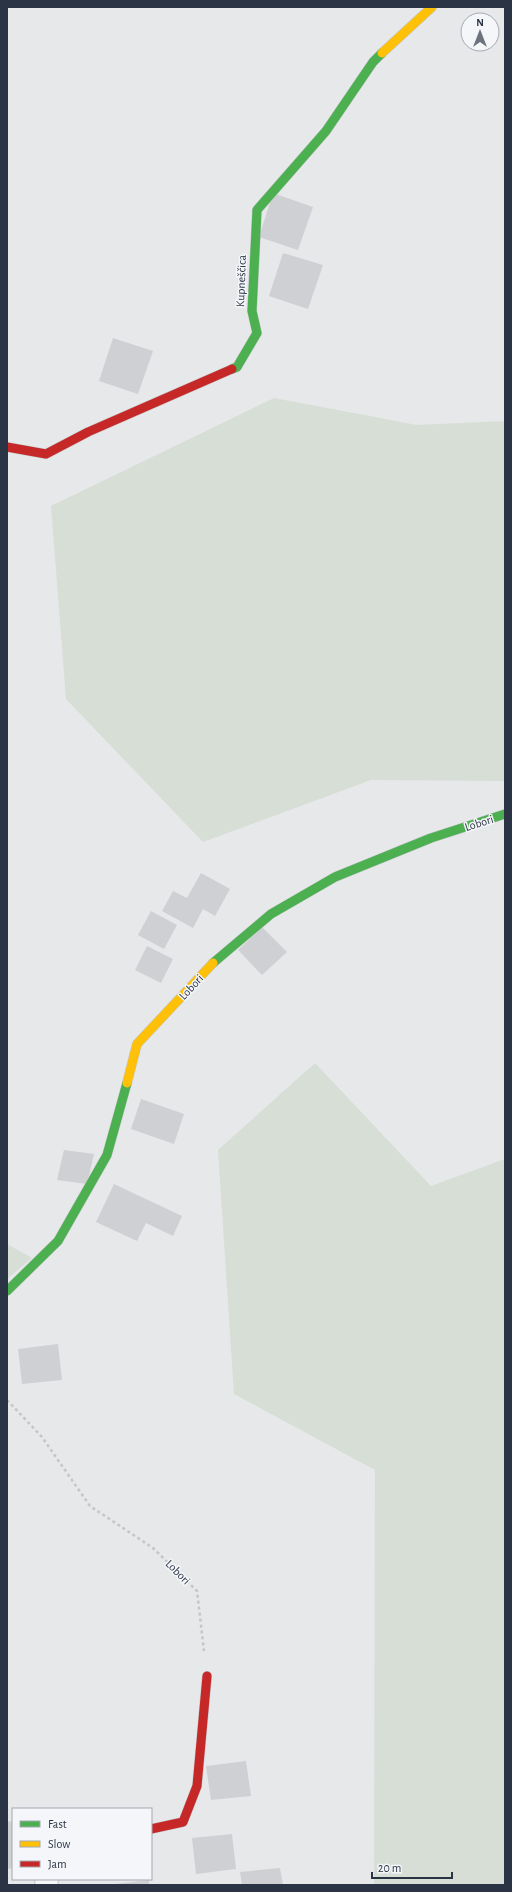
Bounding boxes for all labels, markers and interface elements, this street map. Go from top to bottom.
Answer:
north arrow [460,12,500,52]
text: N [476,17,484,28]
street label: Kupneščica [234,254,248,307]
street label: Lobori [463,813,495,833]
street label: Lobori [177,972,205,1002]
street label: Lobori [163,1557,193,1587]
legend [12,1808,152,1880]
text: Fast [48,1818,67,1830]
text: Slow [48,1838,70,1850]
scale bar [372,1854,452,1880]
text: Jam [48,1858,67,1870]
text: 20 m [378,1862,401,1874]

